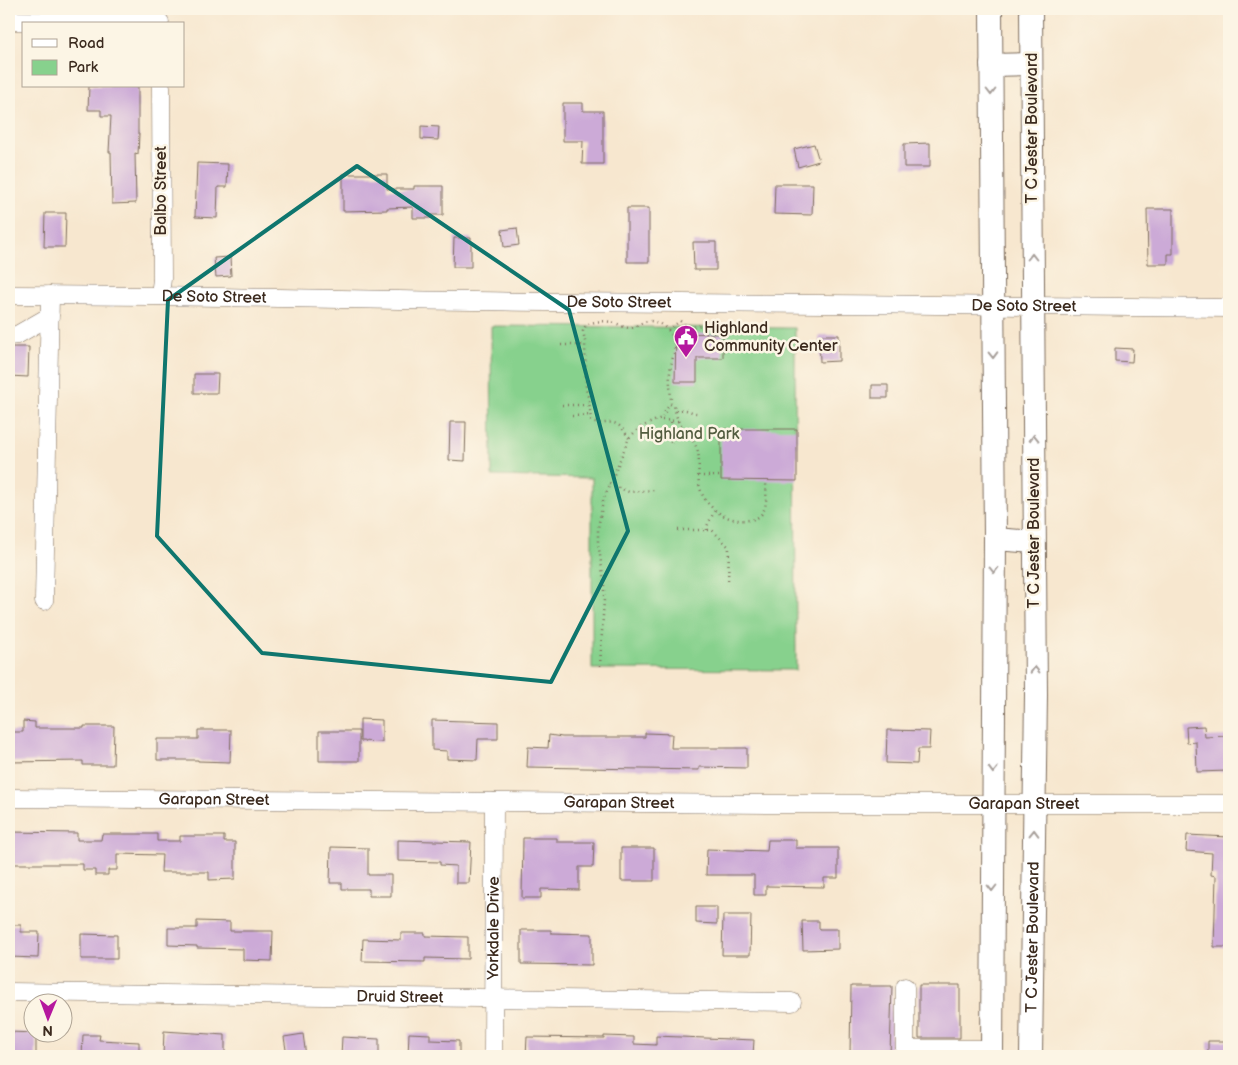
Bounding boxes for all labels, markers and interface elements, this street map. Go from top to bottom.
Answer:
legend [22,22,185,88]
text: Road [68,34,104,53]
street label: T C Jester Boulevard [1023,52,1042,204]
text: Park [68,58,99,77]
one-way arrow [986,89,996,97]
street label: Balbo Street [152,146,171,236]
one-way arrow [1027,253,1037,261]
street label: De Soto Street [161,287,267,307]
street label: De Soto Street [566,293,672,312]
street label: De Soto Street [971,296,1077,316]
place label: Highland Community Center [704,319,838,356]
public building icon: Highland Community Center [673,324,699,358]
one-way arrow [988,352,998,359]
park label: Highland Park [639,425,739,444]
one-way arrow [1028,433,1039,441]
street label: T C Jester Boulevard [1025,457,1044,609]
one-way arrow [989,566,999,574]
one-way arrow [1030,666,1041,674]
one-way arrow [988,766,998,774]
street label: Garapan Street [158,790,270,810]
street label: Garapan Street [563,793,675,813]
street label: Garapan Street [968,795,1080,814]
one-way arrow [1029,828,1040,836]
street label: T C Jester Boulevard [1022,861,1043,1013]
street label: Yorkdale Drive [484,876,503,981]
one-way arrow [987,884,997,892]
street label: Druid Street [356,987,444,1007]
north arrow [22,992,72,1042]
text: N [42,1022,53,1039]

